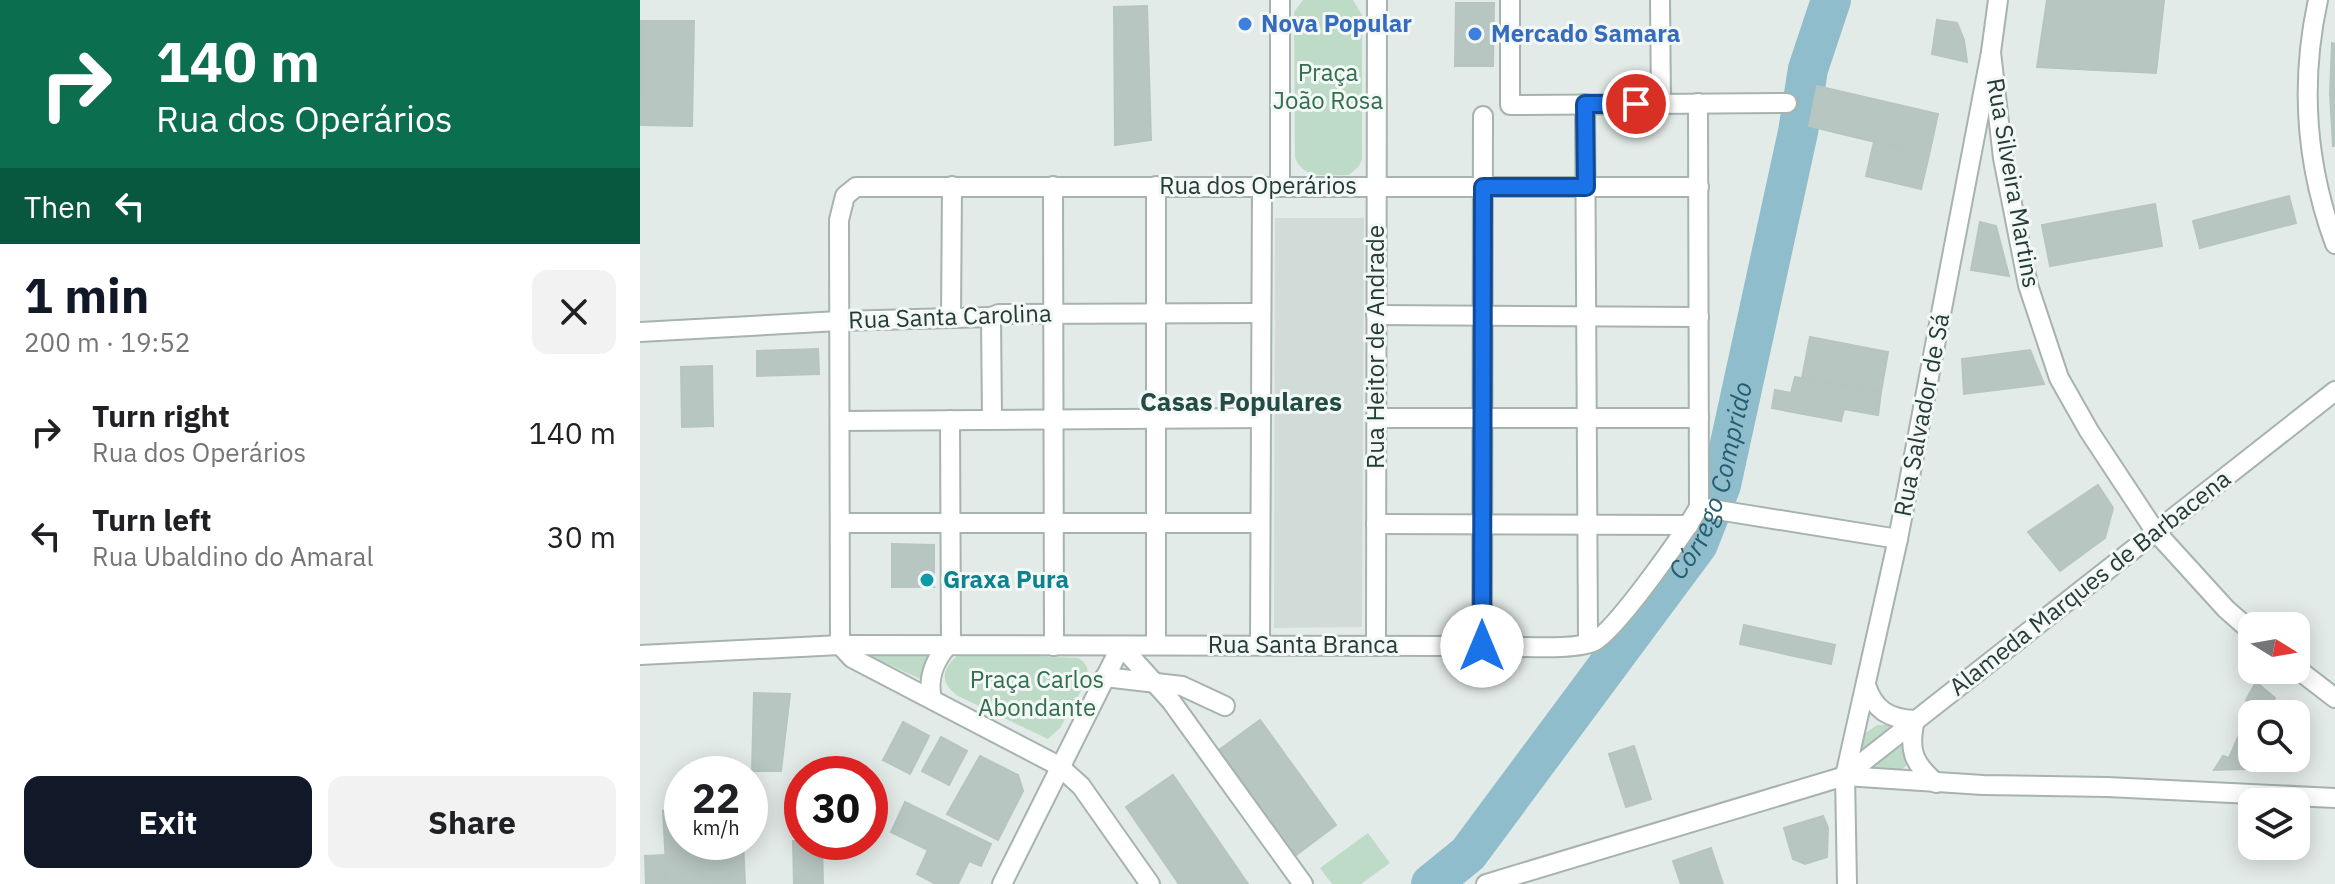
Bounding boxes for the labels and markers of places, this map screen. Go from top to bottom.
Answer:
place label: Nova Popular [1261,7,1412,39]
marker: Nova Popular [1236,15,1254,33]
place label: Mercado Samara [1491,17,1680,49]
marker: Mercado Samara [1466,25,1484,43]
pin [1602,70,1670,138]
place label: Graxa Pura [943,563,1069,595]
marker: Graxa Pura [918,571,936,589]

